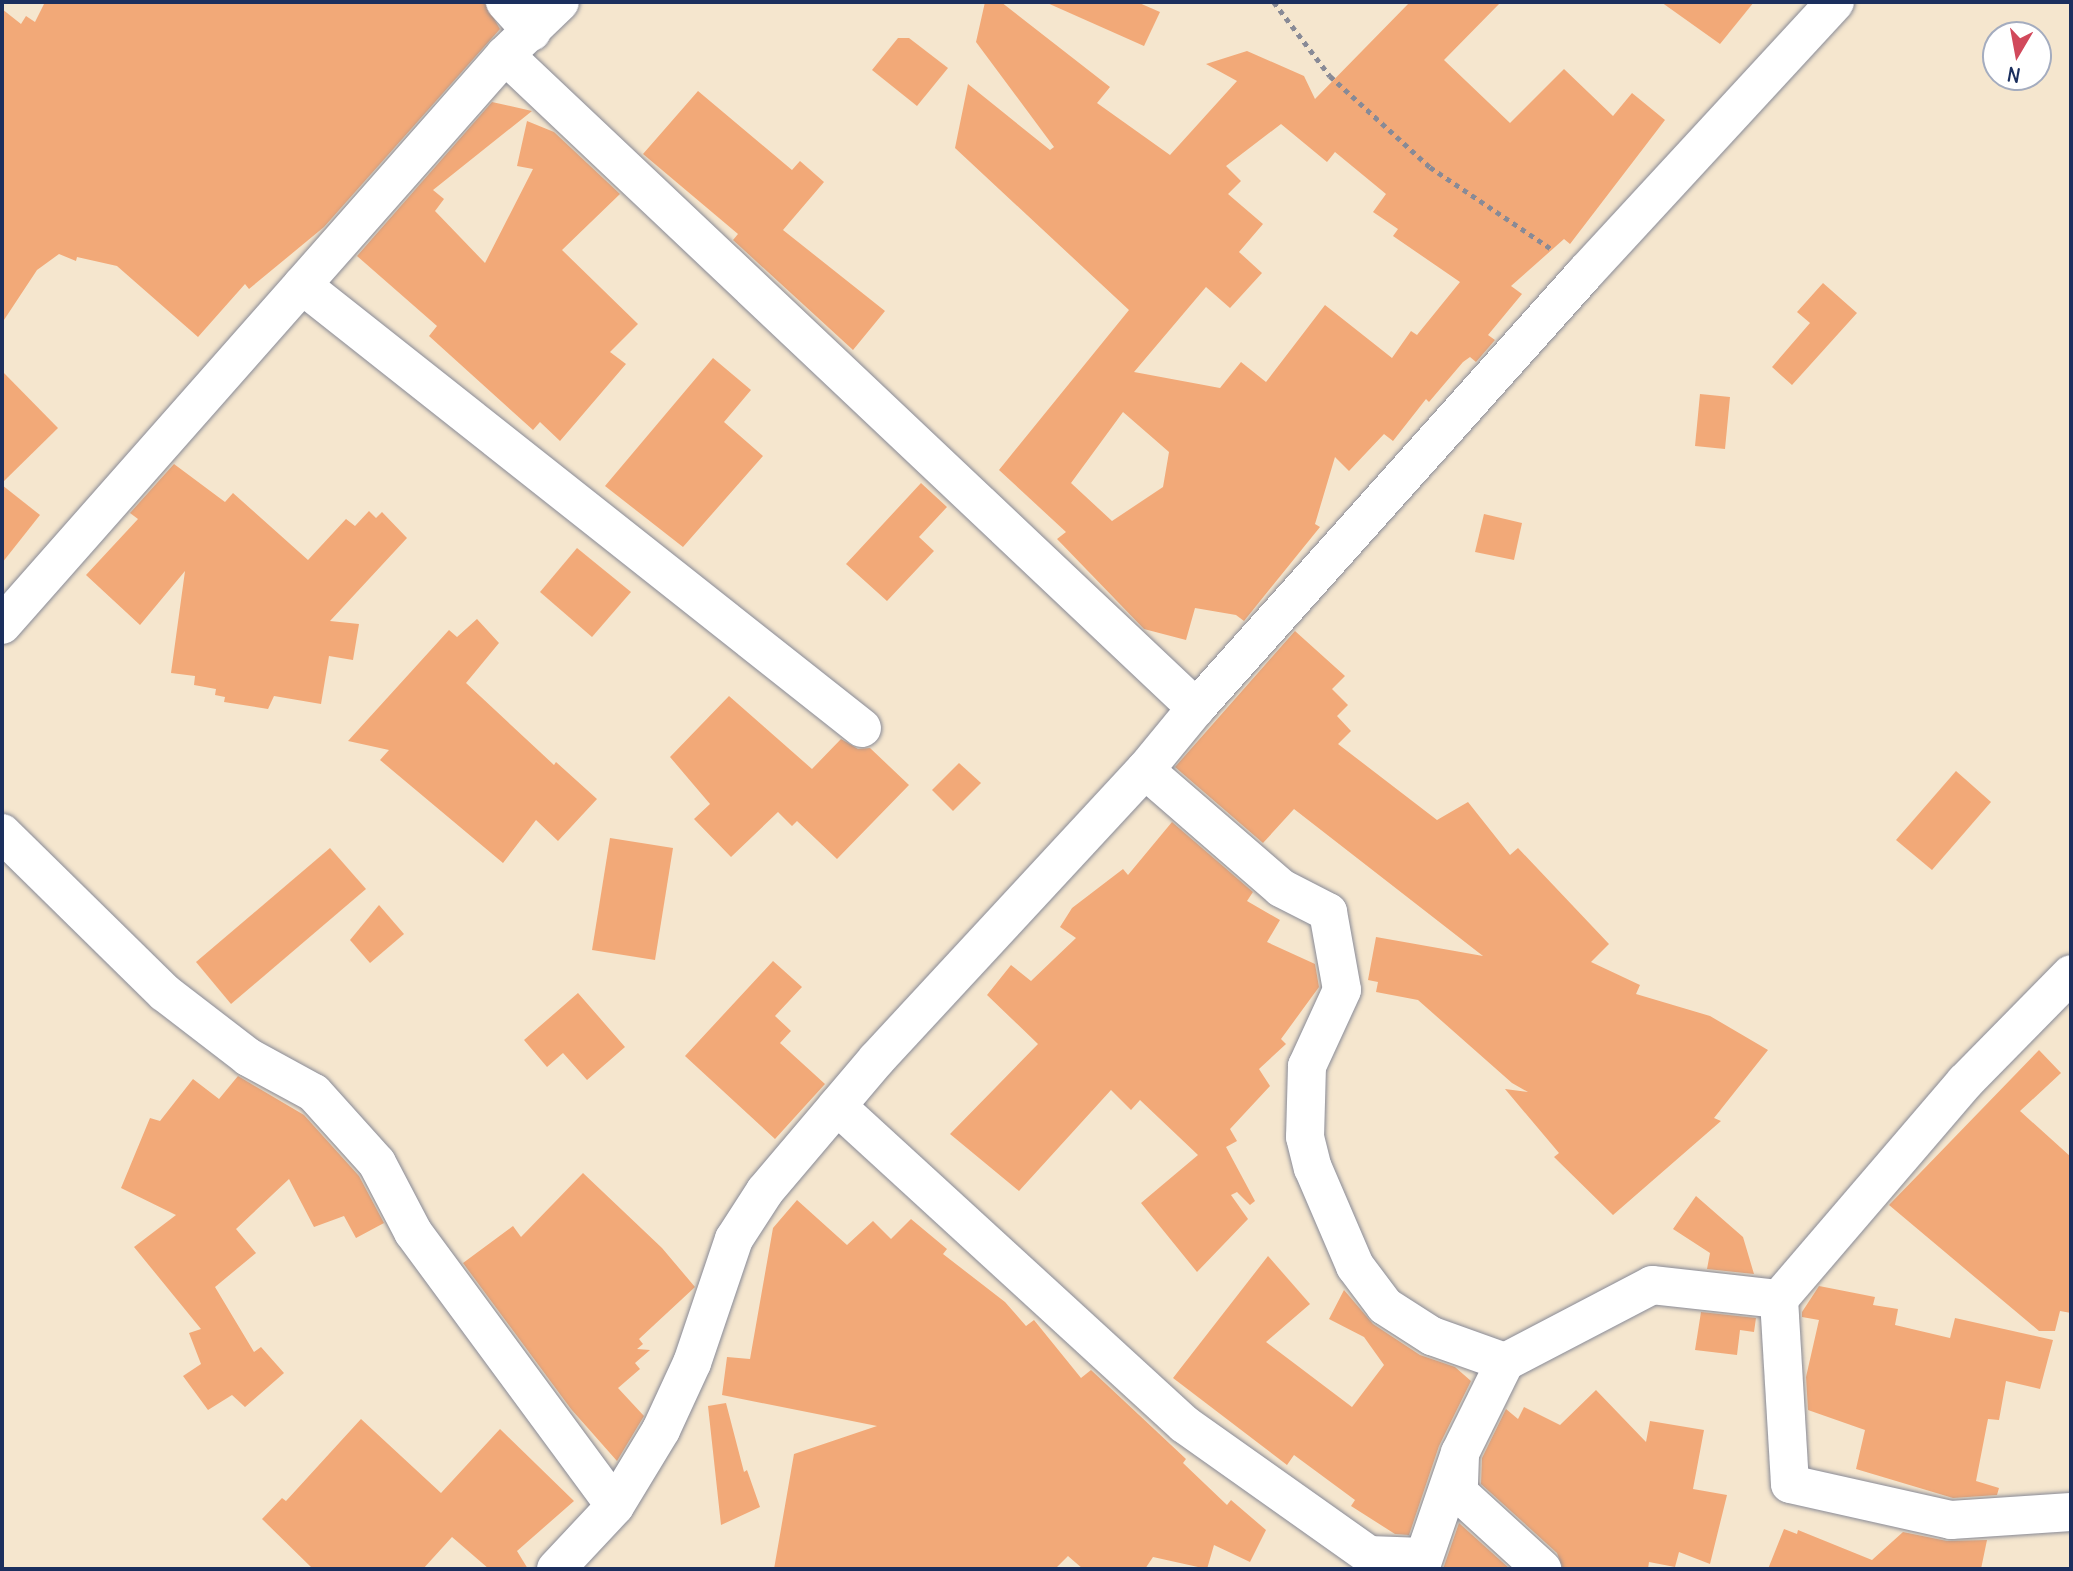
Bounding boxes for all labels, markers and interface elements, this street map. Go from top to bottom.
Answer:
north arrow [1982,21,2052,91]
text: N [2005,62,2022,88]

